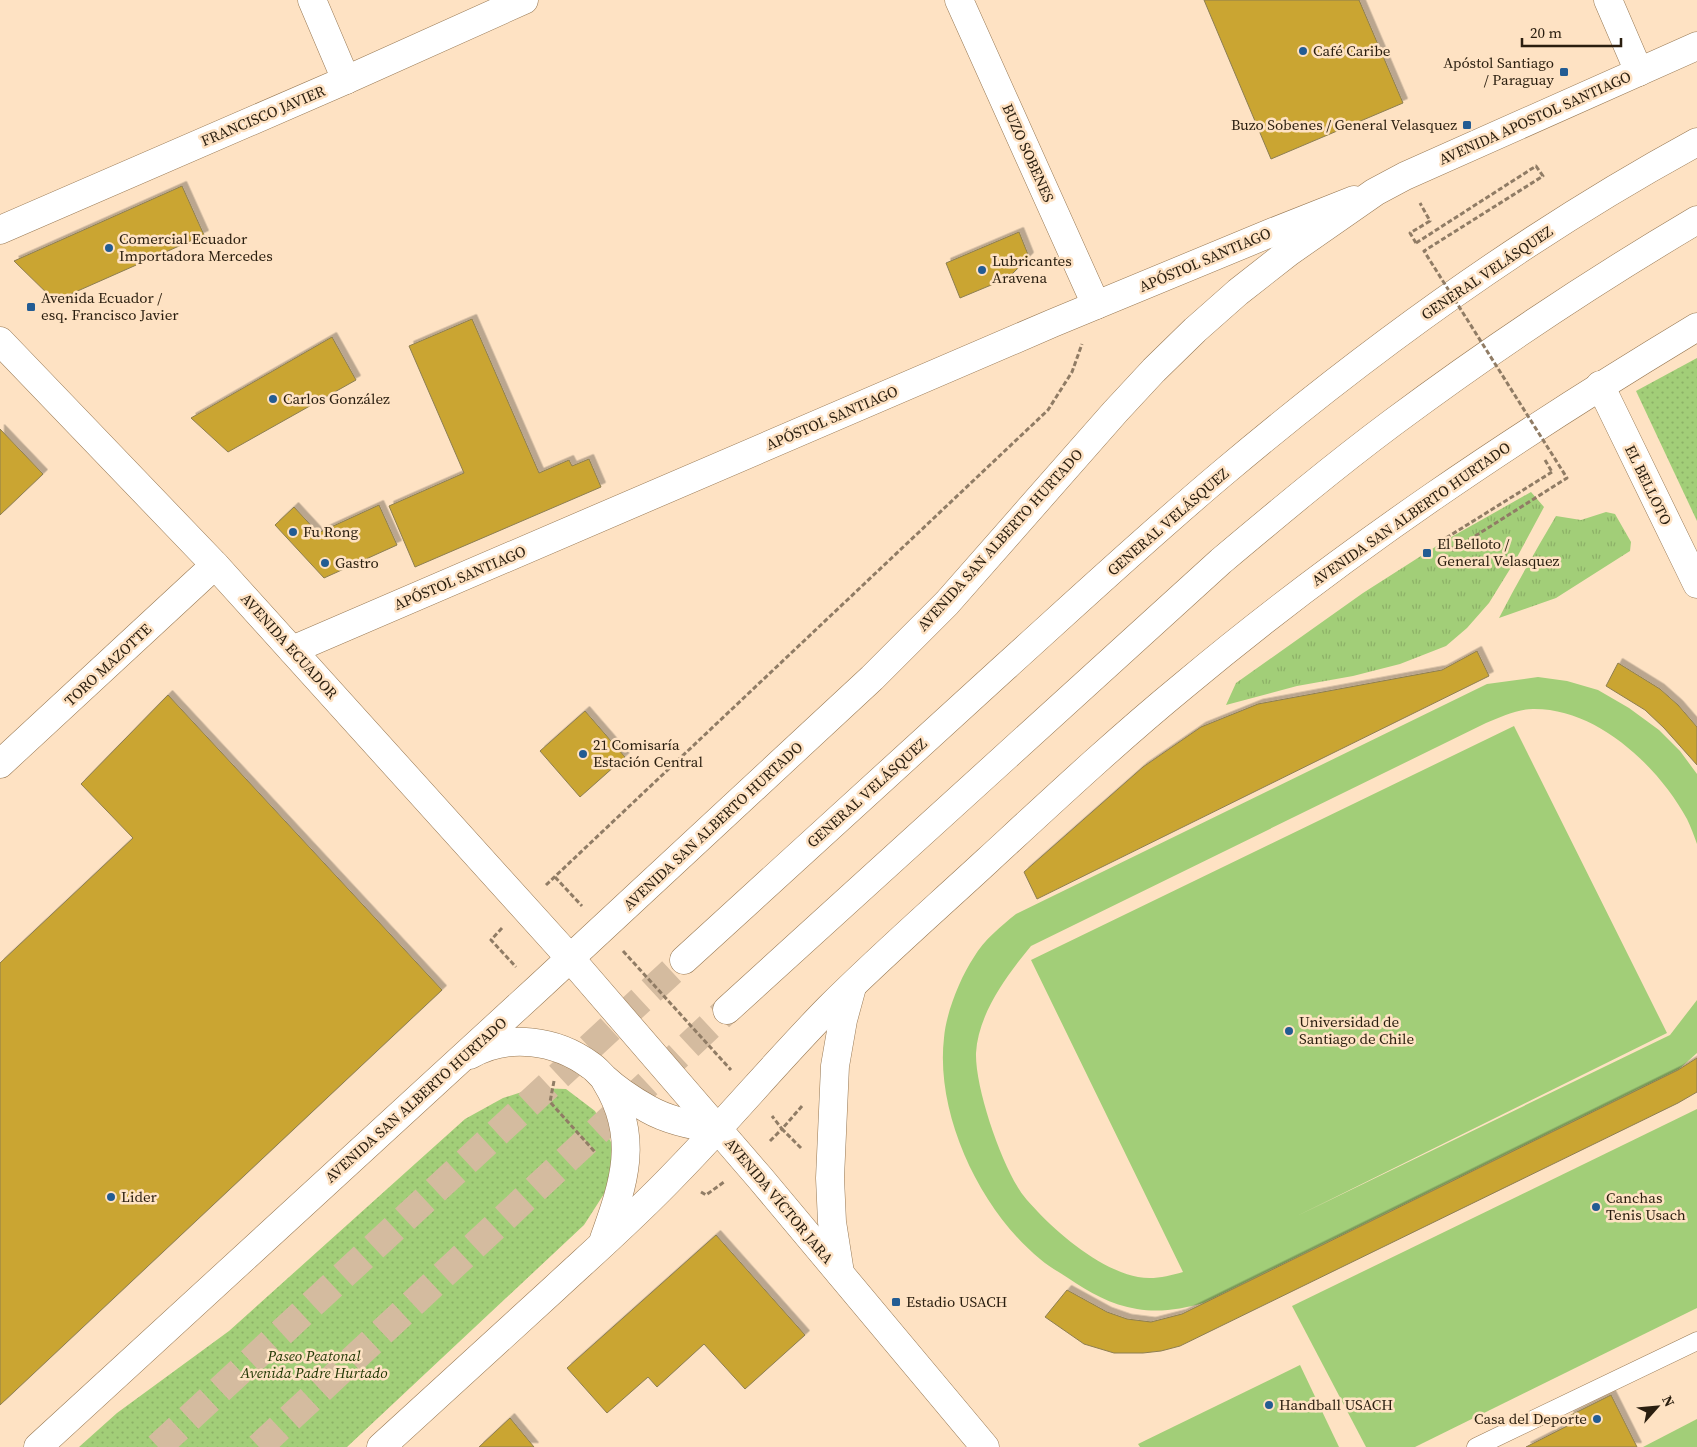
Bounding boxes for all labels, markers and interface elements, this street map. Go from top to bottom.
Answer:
scale bar [1522,15,1621,47]
text: 20 m [1530,22,1562,43]
place label: Café Caribe [1313,40,1391,61]
marker: Café Caribe [1297,45,1309,57]
place label: Apóstol Santiago / Paraguay [1443,52,1554,90]
street label: AVENIDA APOSTOL SANTIAGO [1435,66,1634,170]
marker: Apóstol Santiago / Paraguay [1558,66,1570,78]
street label: FRANCISCO JAVIER [198,80,328,151]
street label: BUZO SOBENES [997,100,1060,206]
place label: Buzo Sobenes / General Velasquez [1231,114,1457,135]
marker: Buzo Sobenes / General Velasquez [1461,119,1473,131]
street label: GENERAL VELÁSQUEZ [1417,221,1557,325]
street label: APÓSTOL SANTIAGO [1136,222,1274,297]
place label: Comercial Ecuador Importadora Mercedes [119,228,273,266]
marker: Comercial Ecuador Importadora Mercedes [103,242,115,254]
place label: Lubricantes Aravena [992,250,1072,288]
marker: Lubricantes Aravena [976,264,988,276]
place label: Avenida Ecuador / esq. Francisco Javier [41,287,179,325]
marker: Avenida Ecuador / esq. Francisco Javier [25,301,37,313]
street label: APÓSTOL SANTIAGO [763,380,901,455]
place label: Carlos González [283,388,390,409]
marker: Carlos González [267,393,279,405]
street label: AVENIDA SAN ALBERTO HURTADO [1307,437,1514,591]
street label: EL BELLOTO [1620,441,1677,528]
street label: AVENIDA SAN ALBERTO HURTADO [912,444,1087,635]
street label: GENERAL VELÁSQUEZ [1102,463,1233,580]
place label: Fu Rong [303,521,359,542]
marker: Fu Rong [287,526,299,538]
place label: El Belloto / General Velasquez [1437,533,1560,571]
street label: APÓSTOL SANTIAGO [391,540,529,615]
marker: El Belloto / General Velasquez [1421,547,1433,559]
place label: Gastro [335,552,379,573]
marker: Gastro [319,557,331,569]
street label: AVENIDA ECUADOR [236,588,343,703]
street label: TORO MAZOTTE [60,619,156,711]
street label: GENERAL VELÁSQUEZ [802,733,931,852]
place label: 21 Comisaría Estación Central [593,734,703,772]
street label: AVENIDA SAN ALBERTO HURTADO [618,737,807,915]
marker: 21 Comisaría Estación Central [577,748,589,760]
place label: Universidad de Santiago de Chile [1299,1011,1415,1049]
street label: AVENIDA SAN ALBERTO HURTADO [320,1012,511,1187]
marker: Universidad de Santiago de Chile [1283,1025,1295,1037]
street label: AVENIDA VÍCTOR JARA [720,1133,838,1268]
place label: Lider [121,1186,158,1207]
place label: Canchas Tenis Usach [1606,1187,1686,1225]
marker: Lider [105,1191,117,1203]
marker: Canchas Tenis Usach [1590,1201,1602,1213]
place label: Estadio USACH [906,1291,1008,1312]
marker: Estadio USACH [890,1296,902,1308]
park label: Paseo Peatonal Avenida Padre Hurtado [239,1345,388,1383]
north arrow [1632,1382,1682,1432]
text: N [1657,1392,1680,1410]
place label: Handball USACH [1279,1394,1393,1415]
marker: Handball USACH [1263,1399,1275,1411]
place label: Casa del Deporte [1474,1408,1587,1429]
marker: Casa del Deporte [1591,1413,1603,1425]

